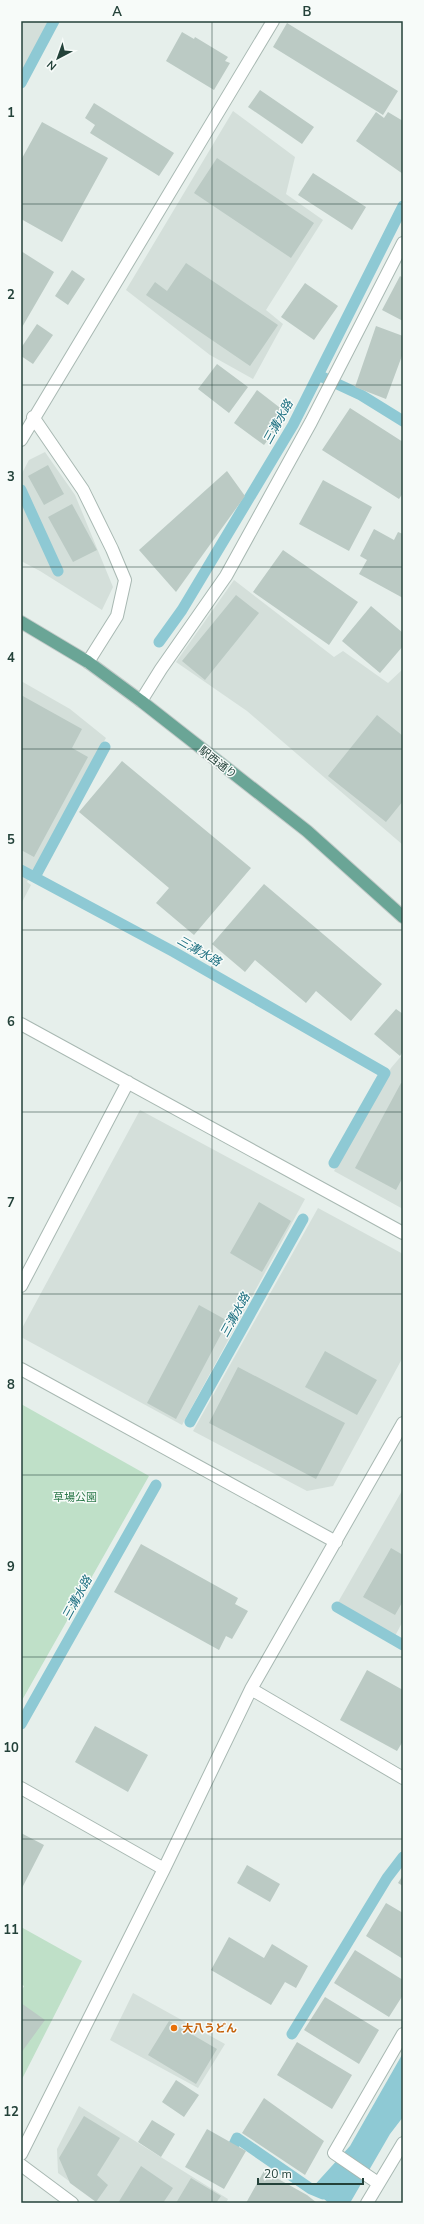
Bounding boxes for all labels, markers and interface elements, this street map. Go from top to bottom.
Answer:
text: A [112,3,122,21]
text: B [303,3,312,21]
north arrow [38,38,78,78]
text: N [44,57,60,74]
text: 1 [7,104,15,122]
text: 2 [7,286,15,304]
water label: 三溝水路 [259,396,297,447]
text: 3 [7,468,15,486]
text: 4 [7,649,15,667]
street label: 駅西通り [196,743,240,782]
text: 5 [7,831,15,849]
water label: 三溝水路 [174,932,225,970]
text: 6 [7,1013,15,1031]
text: 7 [7,1194,15,1212]
water label: 三溝水路 [216,1289,254,1340]
text: 8 [7,1376,15,1394]
park label: 草場公園 [53,1490,97,1505]
text: 9 [7,1558,15,1576]
water label: 三溝水路 [58,1572,96,1623]
text: 10 [3,1739,19,1757]
text: 11 [3,1921,19,1939]
place label: 大八うどん [182,2021,237,2036]
marker: 大八うどん [169,2023,179,2033]
text: 12 [3,2103,19,2121]
scale bar [258,2160,363,2186]
text: 20 m [264,2166,292,2182]

